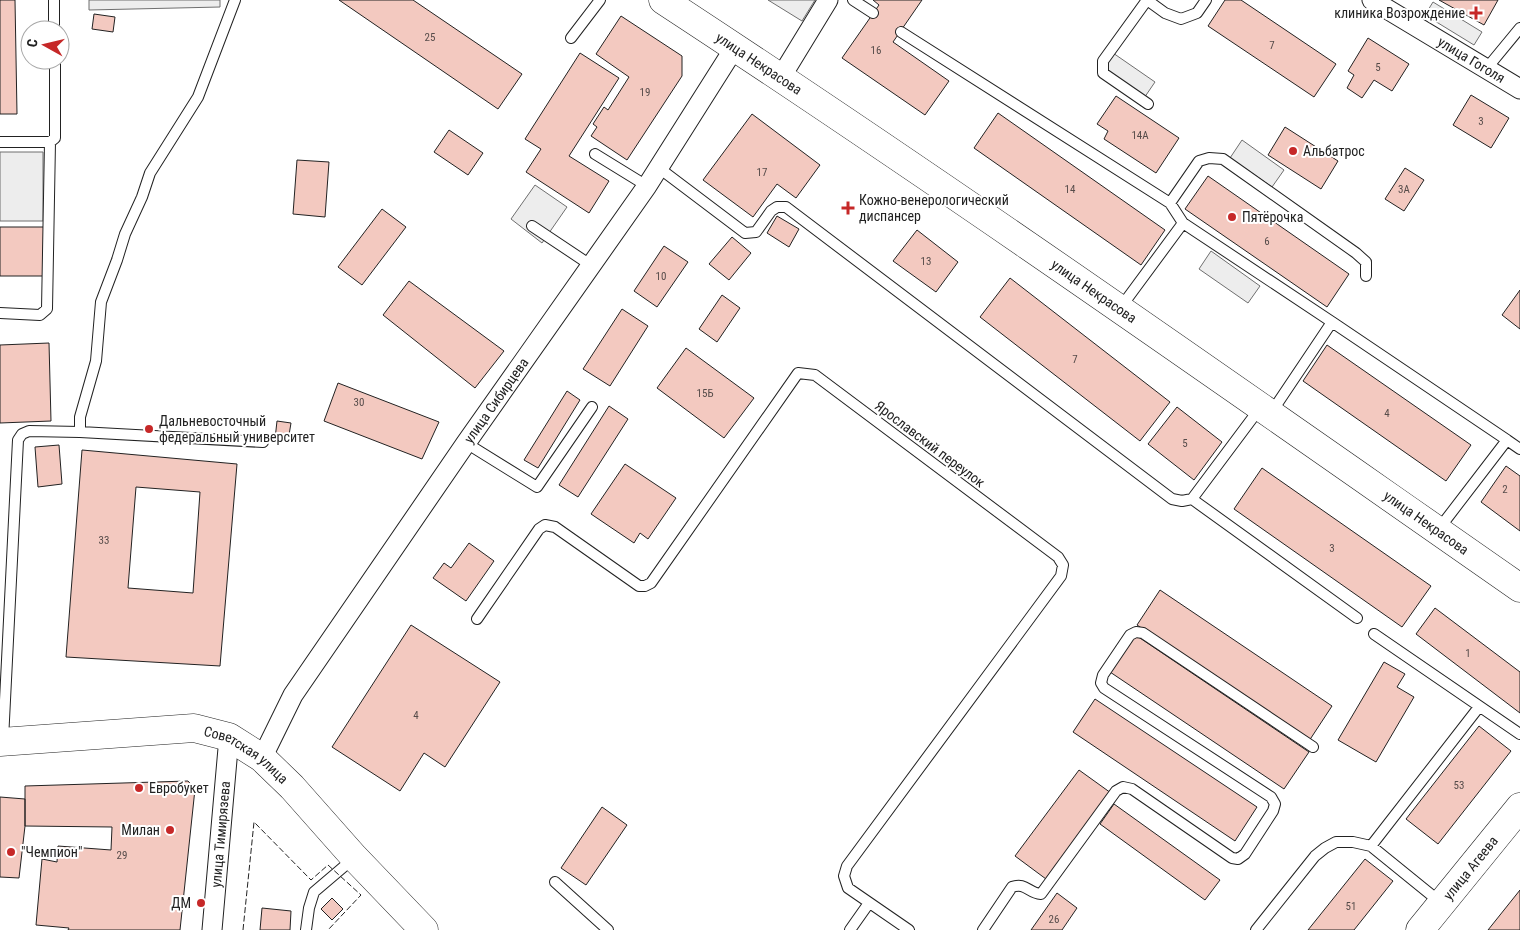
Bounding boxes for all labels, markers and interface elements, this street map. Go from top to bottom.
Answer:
place label: клиника Возрождение [1334,5,1465,21]
marker: клиника Возрождение [1469,6,1483,20]
north arrow [20,20,70,70]
street label: улица Некрасова [713,29,805,98]
house number: 25 [425,31,435,44]
street label: улица Гоголя [1435,33,1508,86]
text: С [24,38,41,48]
house number: 7 [1269,39,1275,52]
house number: 16 [871,44,881,57]
house number: 5 [1375,61,1381,74]
house number: 19 [640,86,650,99]
house number: 3 [1478,115,1484,128]
house number: 14А [1131,129,1149,142]
place label: Альбатрос [1303,143,1365,159]
marker: Альбатрос [1287,145,1299,157]
house number: 17 [757,166,767,179]
house number: 14 [1065,183,1076,196]
house number: 3А [1398,183,1411,196]
place label: Кожно-венерологический диспансер [859,192,1009,224]
marker: Кожно-венерологический диспансер [841,201,855,215]
place label: Пятёрочка [1242,209,1304,225]
marker: Пятёрочка [1226,211,1238,223]
house number: 6 [1264,235,1270,248]
house number: 13 [921,255,931,268]
street label: улица Некрасова [1048,256,1140,326]
house number: 10 [656,270,666,283]
house number: 7 [1072,353,1078,366]
street label: улица Сибирцева [460,355,532,446]
house number: 15Б [697,387,713,400]
house number: 30 [354,396,364,409]
street label: Ярославский переулок [872,397,988,491]
house number: 4 [1384,407,1390,420]
place label: Дальневосточный федеральный университет [159,413,315,445]
marker: Дальневосточный федеральный университет [143,423,155,435]
house number: 5 [1182,437,1188,450]
house number: 2 [1502,483,1508,496]
street label: улица Некрасова [1381,487,1472,558]
house number: 33 [99,534,109,547]
house number: 3 [1329,542,1335,555]
house number: 1 [1465,647,1471,660]
house number: 4 [413,709,419,722]
street label: Советская улица [202,723,291,787]
house number: 53 [1454,779,1464,792]
place label: Евробукет [149,780,209,796]
street label: улица Тимирязева [208,780,233,888]
marker: Евробукет [133,782,145,794]
place label: Милан [121,822,160,838]
marker: Милан [164,824,176,836]
street label: улица Агеева [1440,833,1501,903]
place label: "Чемпион" [21,844,82,860]
marker: "Чемпион" [5,846,17,858]
house number: 29 [117,849,127,862]
place label: ДМ [171,895,191,911]
marker: ДМ [195,897,207,909]
house number: 51 [1346,900,1356,913]
house number: 26 [1049,913,1059,926]

